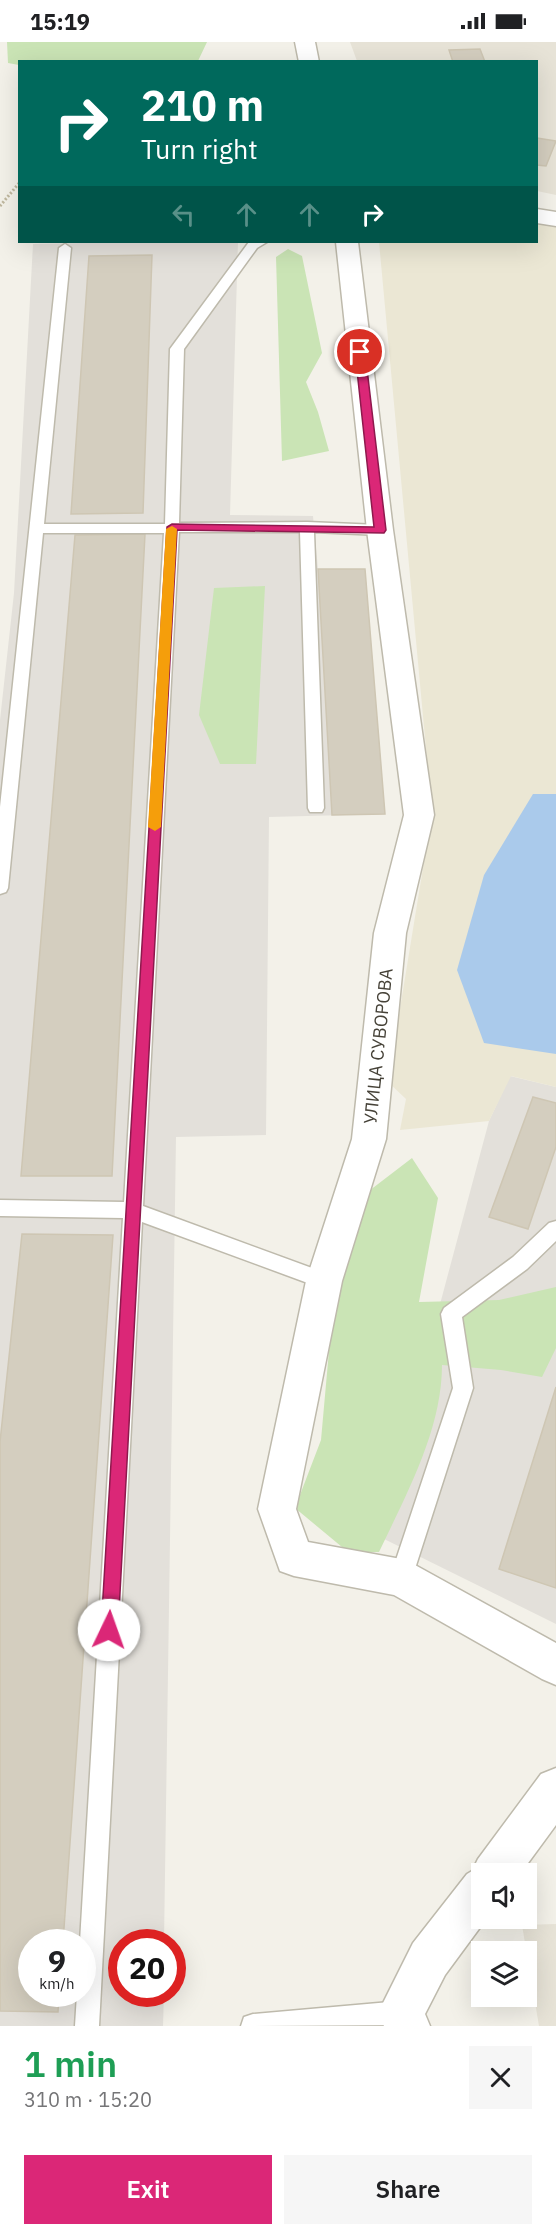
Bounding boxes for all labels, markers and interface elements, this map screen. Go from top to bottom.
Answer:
text: 15:19 [30,7,90,36]
text: 210 m [141,78,264,133]
icon: right [42,84,120,162]
text: Turn right [141,131,258,166]
icon: left [167,198,200,231]
icon: ahead [230,198,263,231]
icon: ahead [293,198,326,231]
icon: right [356,198,389,231]
pin [334,326,385,377]
icon: arrive [343,335,376,368]
street label: УЛИЦА СУВОРОВА [358,966,398,1125]
position arrow [77,1598,141,1662]
map controls [471,1863,537,2007]
button: sound [471,1863,537,1929]
speed limit sign: 20 [108,1929,186,2007]
text: 9 [48,1941,66,1980]
button: layers [471,1941,537,2007]
text: km/h [39,1974,75,1993]
text: 1 min [24,2040,117,2087]
button: close [469,2046,532,2109]
text: 310 m · 15:20 [24,2086,152,2113]
button: Exit [24,2155,272,2224]
button: Share [284,2155,532,2224]

